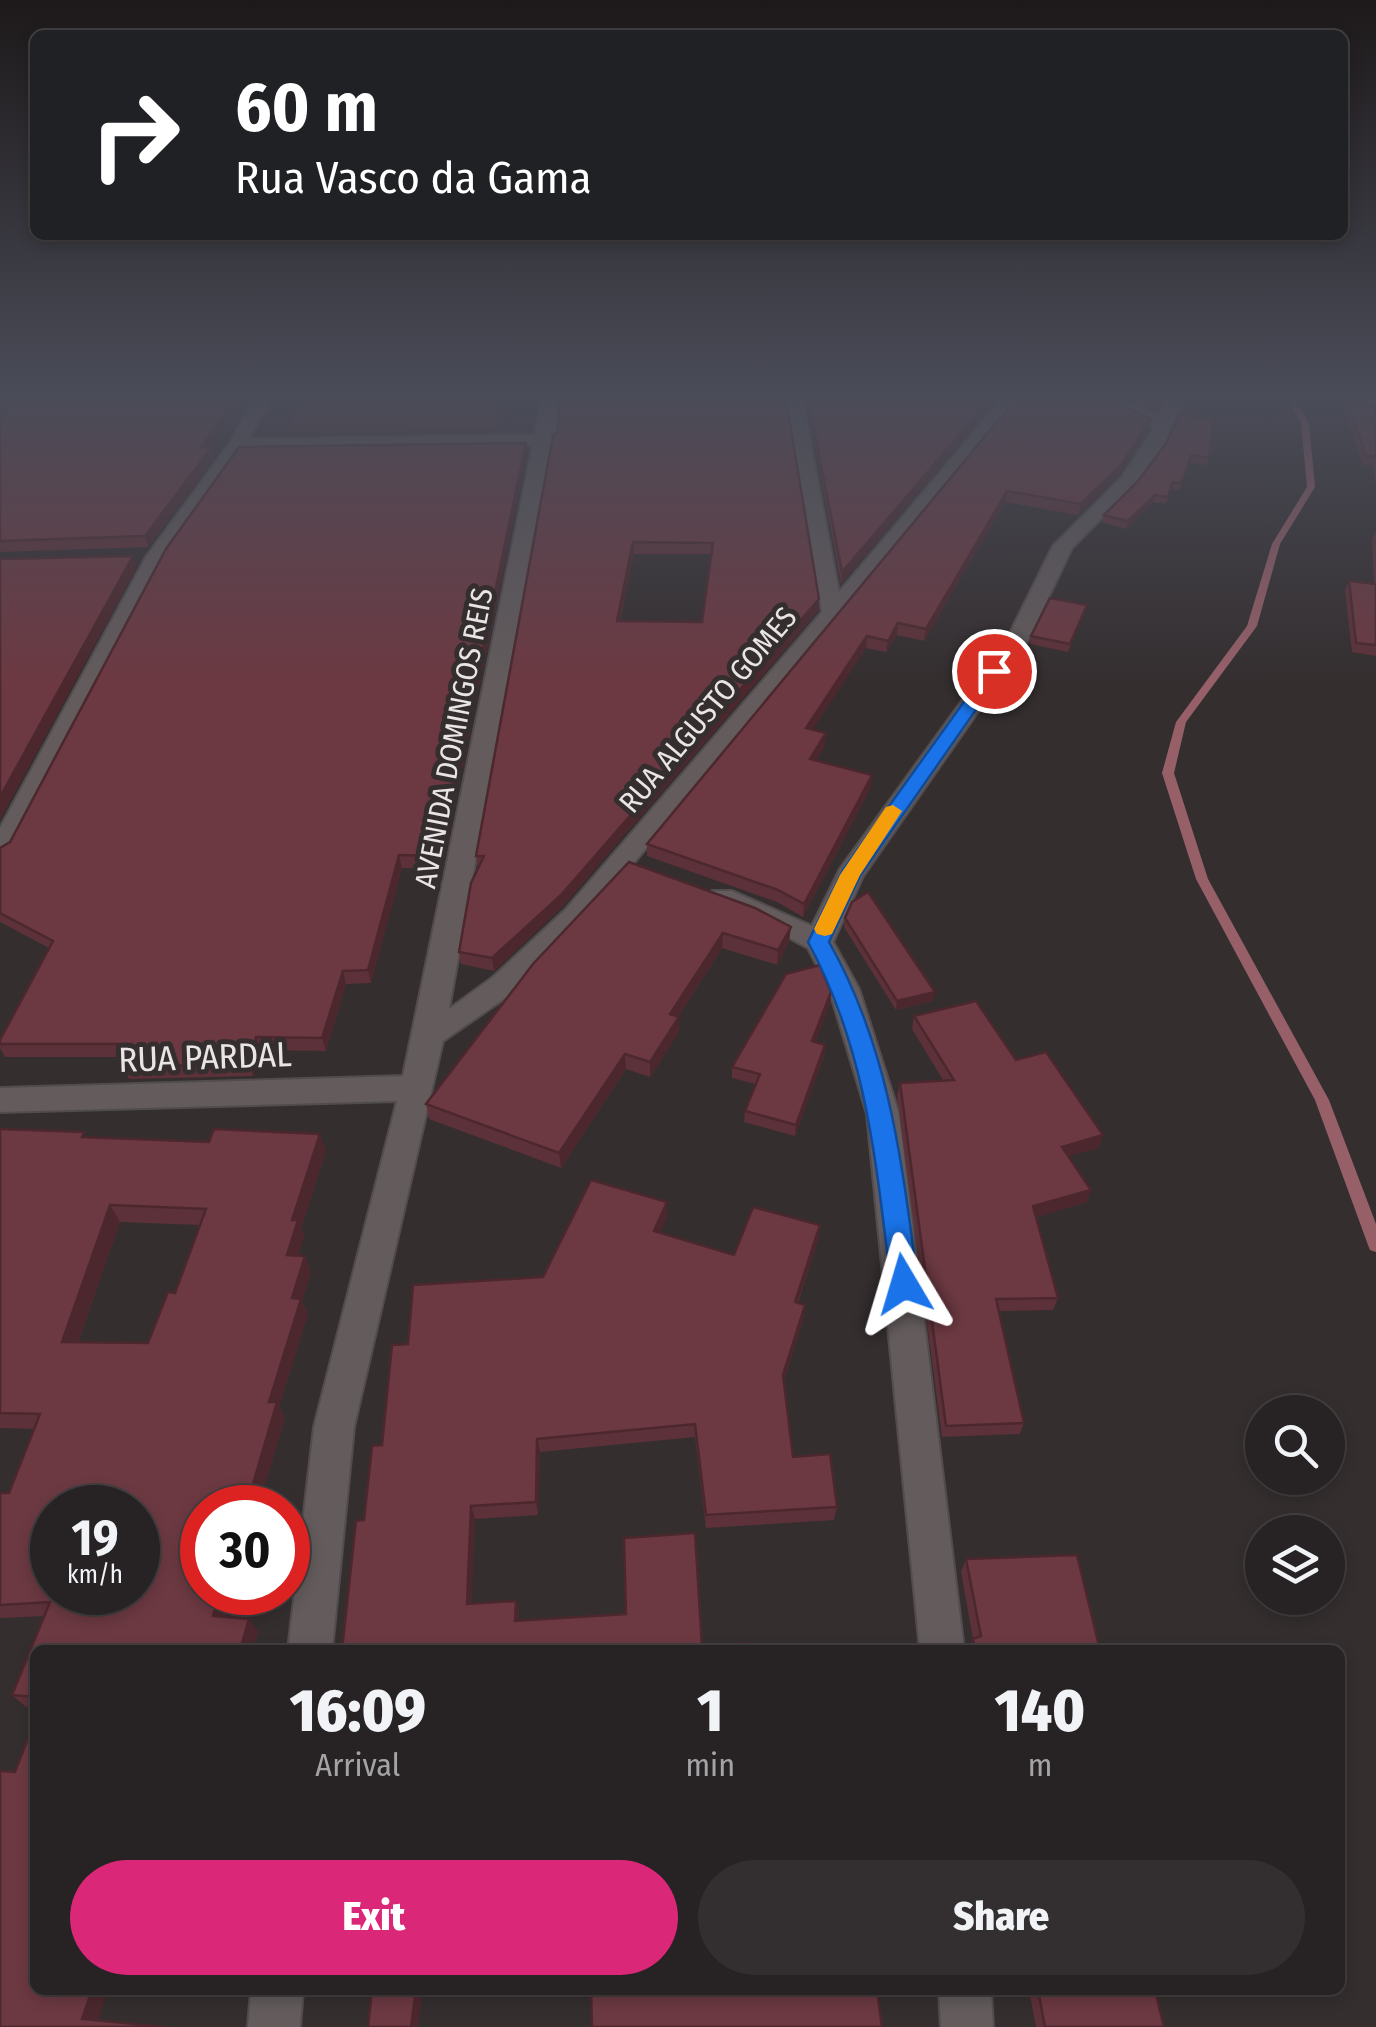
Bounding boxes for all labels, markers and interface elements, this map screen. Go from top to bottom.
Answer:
text: 60 m [235,66,378,150]
icon: right [70,70,200,200]
text: Rua Vasco da Gama [235,151,592,205]
street label: AVENIDA DOMINGOS REIS [407,585,501,891]
street label: RUA ALGUSTO GOMES [611,600,805,820]
pin [952,629,1037,714]
icon: arrive [967,644,1022,699]
street label: RUA PARDAL [118,1033,293,1081]
position arrow [852,1232,956,1336]
map controls [1245,1395,1345,1615]
button: search [1245,1395,1345,1495]
speed limit sign: 30 [180,1485,310,1615]
text: 19 [71,1508,118,1568]
button: layers [1245,1515,1345,1615]
text: km/h [67,1560,123,1590]
text: 16:09 [290,1675,426,1747]
text: 1 [697,1675,723,1747]
text: 140 [995,1675,1085,1747]
text: Arrival [315,1746,400,1784]
text: min [686,1746,735,1784]
text: m [1028,1746,1052,1784]
button: Exit [70,1860,678,1975]
button: Share [698,1860,1305,1975]

